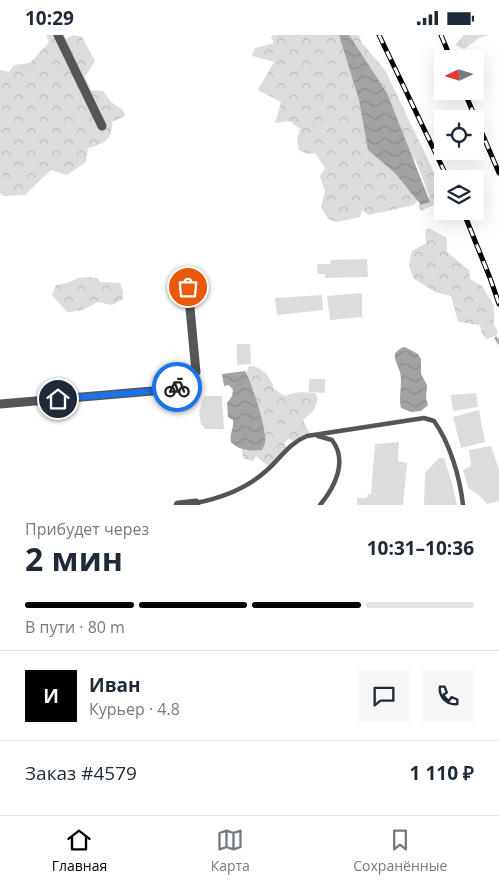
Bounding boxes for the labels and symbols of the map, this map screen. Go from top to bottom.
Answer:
north arrow [434,50,484,100]
pin [167,266,209,308]
courier [152,362,202,412]
pin [37,378,79,420]

